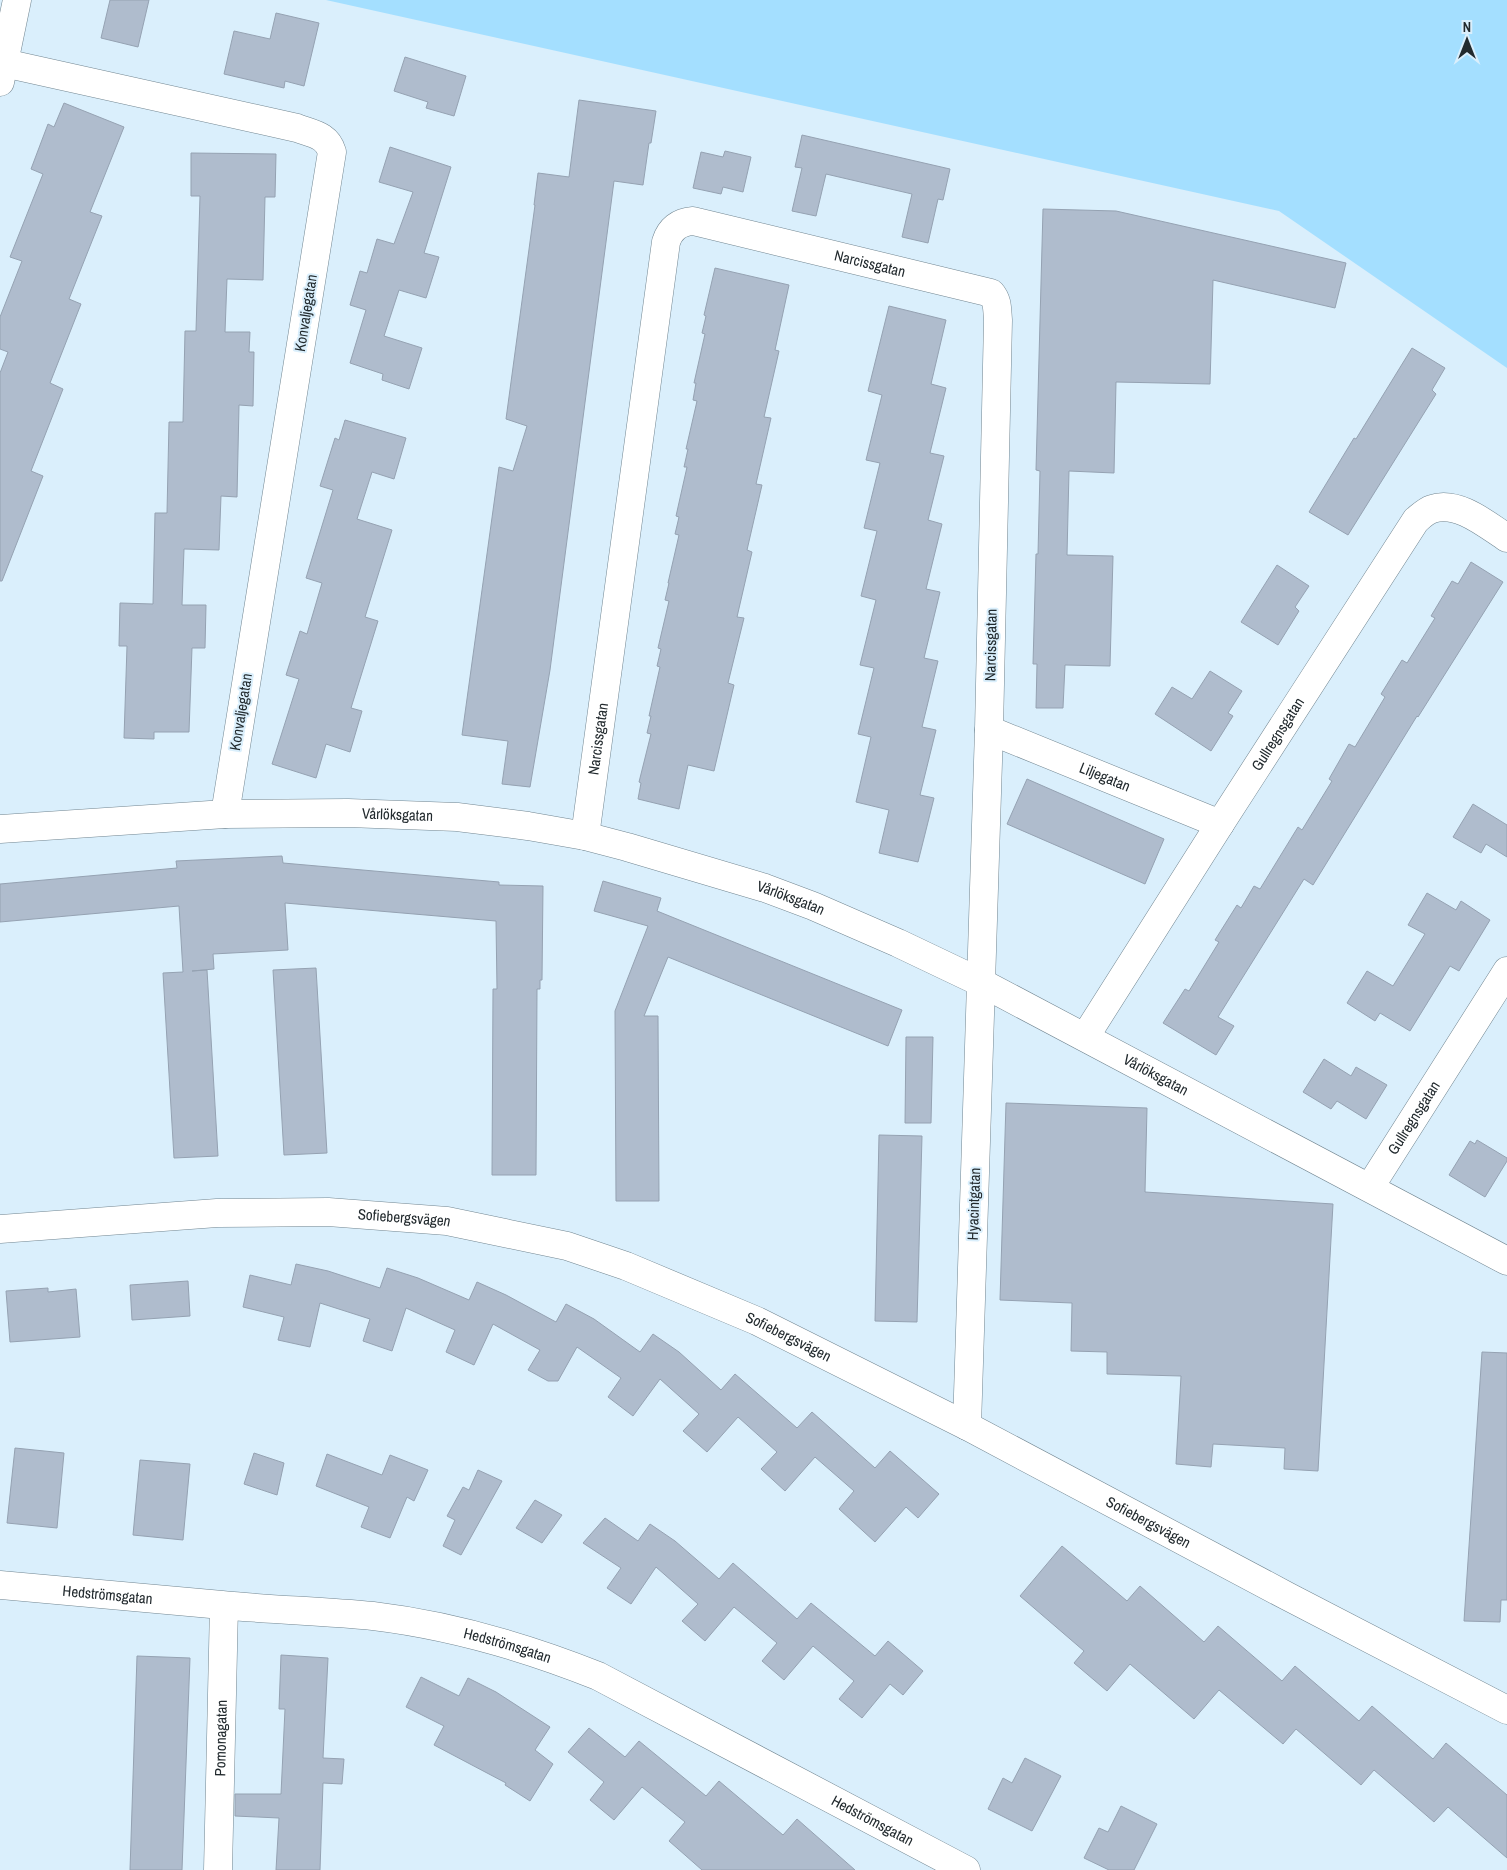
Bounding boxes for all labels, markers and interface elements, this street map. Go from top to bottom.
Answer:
north arrow [1442,15,1492,65]
text: N [1463,18,1471,36]
street label: Narcissgatan [832,245,908,282]
street label: Konvaljegatan [289,273,322,353]
street label: Narcissgatan [979,609,1002,681]
street label: Konvaljegatan [224,672,257,752]
street label: Gullregnsgatan [1246,693,1309,775]
street label: Narcissgatan [582,701,613,776]
street label: Liljegatan [1076,757,1134,796]
street label: Vårlöksgatan [362,803,433,826]
street label: Vårlöksgatan [755,875,828,920]
street label: Vårlöksgatan [1120,1049,1192,1100]
street label: Gullregnsgatan [1382,1077,1445,1158]
street label: Hyacintgatan [962,1167,985,1241]
street label: Sofiebergsvägen [357,1203,453,1232]
street label: Sofiebergsvägen [743,1306,835,1366]
street label: Sofiebergsvägen [1103,1491,1195,1553]
street label: Hedströmsgatan [62,1580,153,1609]
street label: Hedströmsgatan [462,1622,554,1668]
street label: Pomonagatan [209,1699,232,1777]
street label: Hedströmsgatan [828,1790,917,1851]

